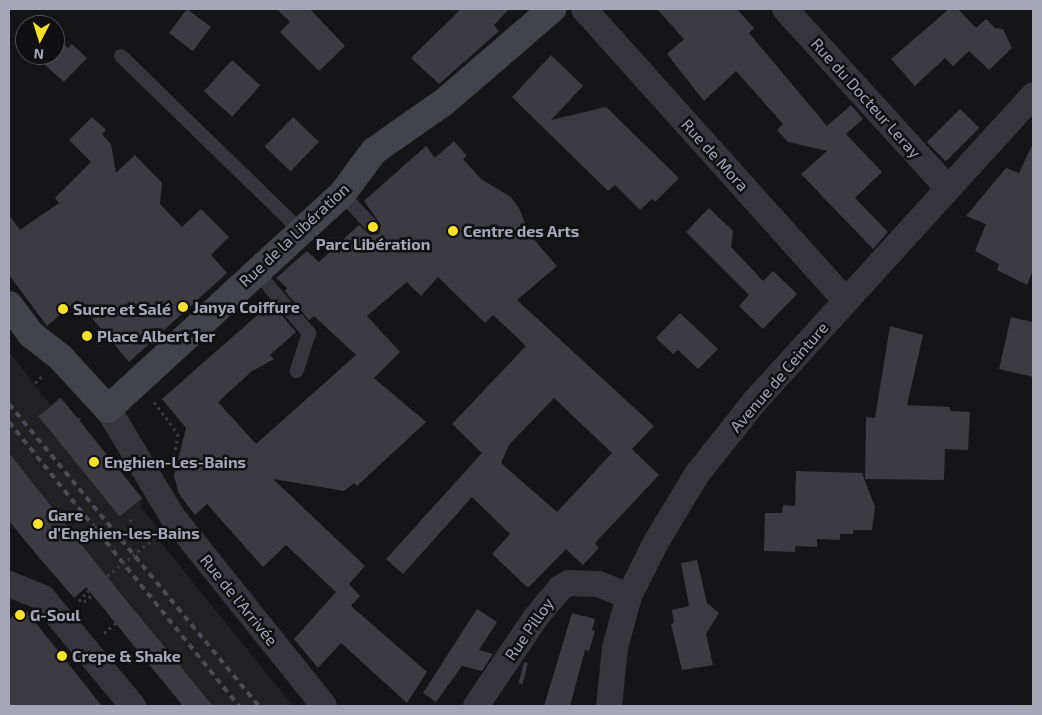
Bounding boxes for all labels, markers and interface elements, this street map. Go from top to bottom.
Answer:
north arrow [15,15,65,65]
street label: Rue du Docteur Leray [807,34,925,162]
text: N [33,46,45,63]
street label: Rue de Mora [677,115,753,195]
street label: Rue de la Libération [235,179,353,291]
marker: Parc Libération [367,221,379,233]
place label: Centre des Arts [463,221,580,241]
marker: Centre des Arts [447,225,459,237]
place label: Parc Libération [316,234,430,254]
place label: Janya Coiffure [193,297,300,317]
place label: Sucre et Salé [73,299,171,319]
marker: Janya Coiffure [177,301,189,313]
marker: Sucre et Salé [57,303,69,315]
street label: Avenue de Ceinture [726,318,832,436]
place label: Place Albert 1er [97,326,216,346]
marker: Place Albert 1er [81,330,93,342]
place label: Enghien-Les-Bains [104,452,246,472]
marker: Enghien-Les-Bains [88,456,100,468]
place label: Gare d'Enghien-les-Bains [48,505,200,543]
marker: Gare d'Enghien-les-Bains [32,518,44,530]
street label: Rue de l'Arrivée [196,550,282,650]
street label: Rue Pilloy [501,594,557,664]
place label: G-Soul [30,605,80,625]
marker: G-Soul [14,609,26,621]
place label: Crepe & Shake [72,646,181,666]
marker: Crepe & Shake [56,650,68,662]

